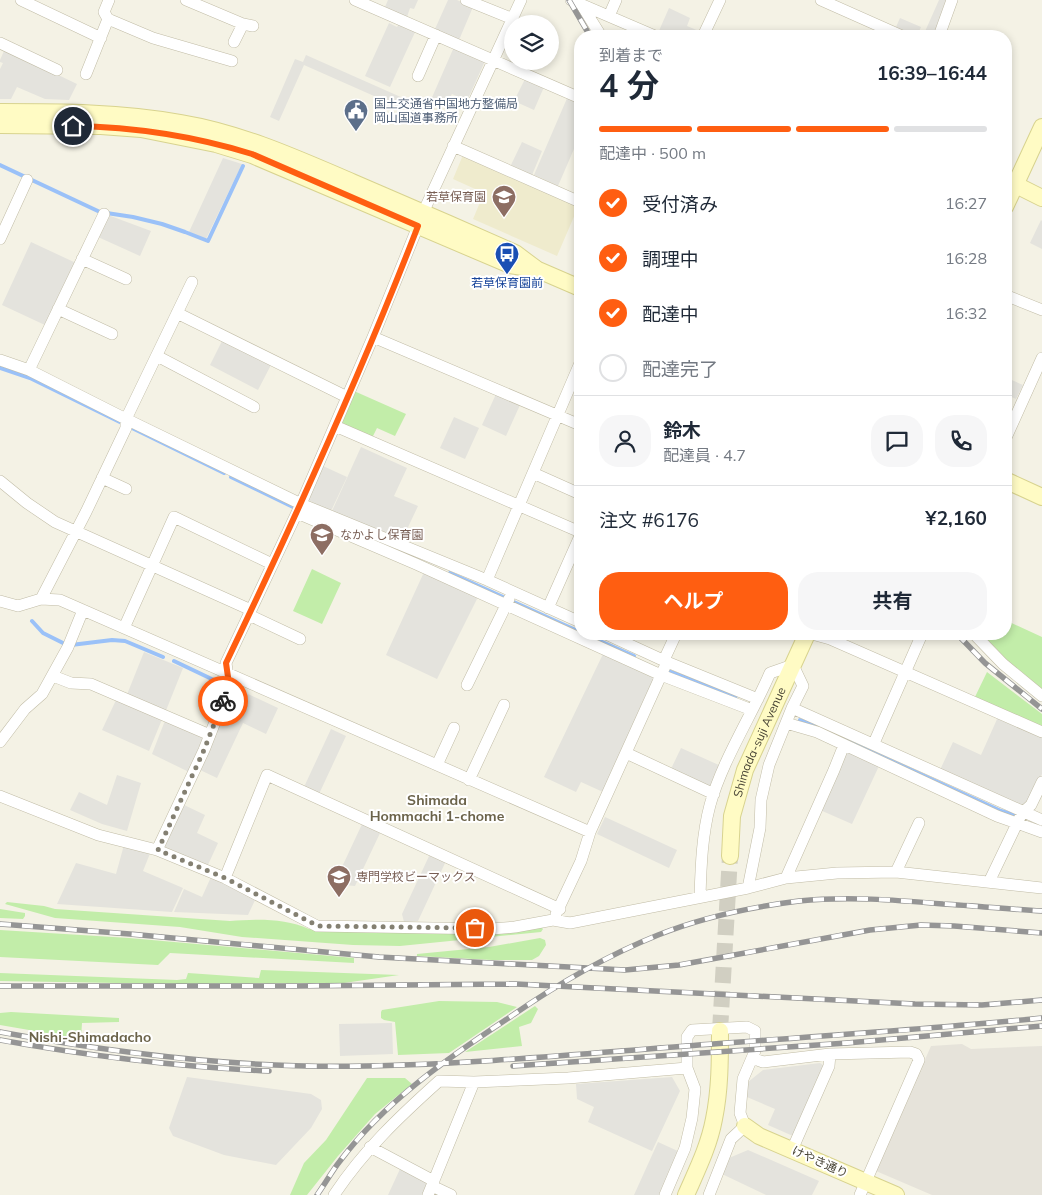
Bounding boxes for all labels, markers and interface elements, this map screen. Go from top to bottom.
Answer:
map controls [504,15,559,70]
button: layers [504,15,559,70]
text: 到着まで [599,45,663,65]
text: 16:39–16:44 [877,61,987,85]
text: 4 分 [599,65,659,105]
place label: 国土交通省中国地方整備局 岡山国道事務所 [374,96,518,125]
public building icon: 国土交通省中国地方整備局 岡山国道事務所 [343,98,369,132]
pin [52,105,94,147]
icon: home [59,112,87,140]
text: 配達中 · 500 m [599,143,706,163]
school or university icon: 若草保育園 [491,184,517,218]
place label: 若草保育園 [426,189,486,204]
icon: check [599,189,627,217]
text: 受付済み [642,192,718,216]
text: 16:27 [945,193,987,213]
bus stop icon: 若草保育園前 [494,241,520,275]
icon: check [599,244,627,272]
text: 調理中 [642,247,699,271]
text: 16:28 [945,248,987,268]
place label: 若草保育園前 [471,275,543,290]
icon: check [599,299,627,327]
text: 配達中 [642,302,699,326]
text: 16:32 [945,303,987,323]
text: 配達完了 [642,357,718,381]
button: person [599,415,651,467]
button: chat [871,415,923,467]
button: phone [935,415,987,467]
text: 鈴木 [663,418,701,442]
text: 配達員 · 4.7 [663,445,746,465]
text: ¥2,160 [925,506,987,530]
text: 注文 #6176 [599,508,699,532]
school or university icon: なかよし保育園 [309,522,335,556]
place label: なかよし保育園 [340,527,423,542]
button: ヘルプ [599,572,788,630]
button: 共有 [798,572,987,630]
courier [198,676,248,726]
street label: Shimada-suji Avenue [730,685,789,799]
icon: bike [209,687,237,715]
district label: Shimada Hommachi 1-chome [370,791,505,825]
school or university icon: 専門学校ビーマックス [326,864,352,898]
place label: 専門学校ビーマックス [356,869,476,884]
pin [454,907,496,949]
icon: bag [461,914,489,942]
district label: Nishi-Shimadacho [29,1028,151,1046]
street label: けやき通り [790,1142,851,1181]

